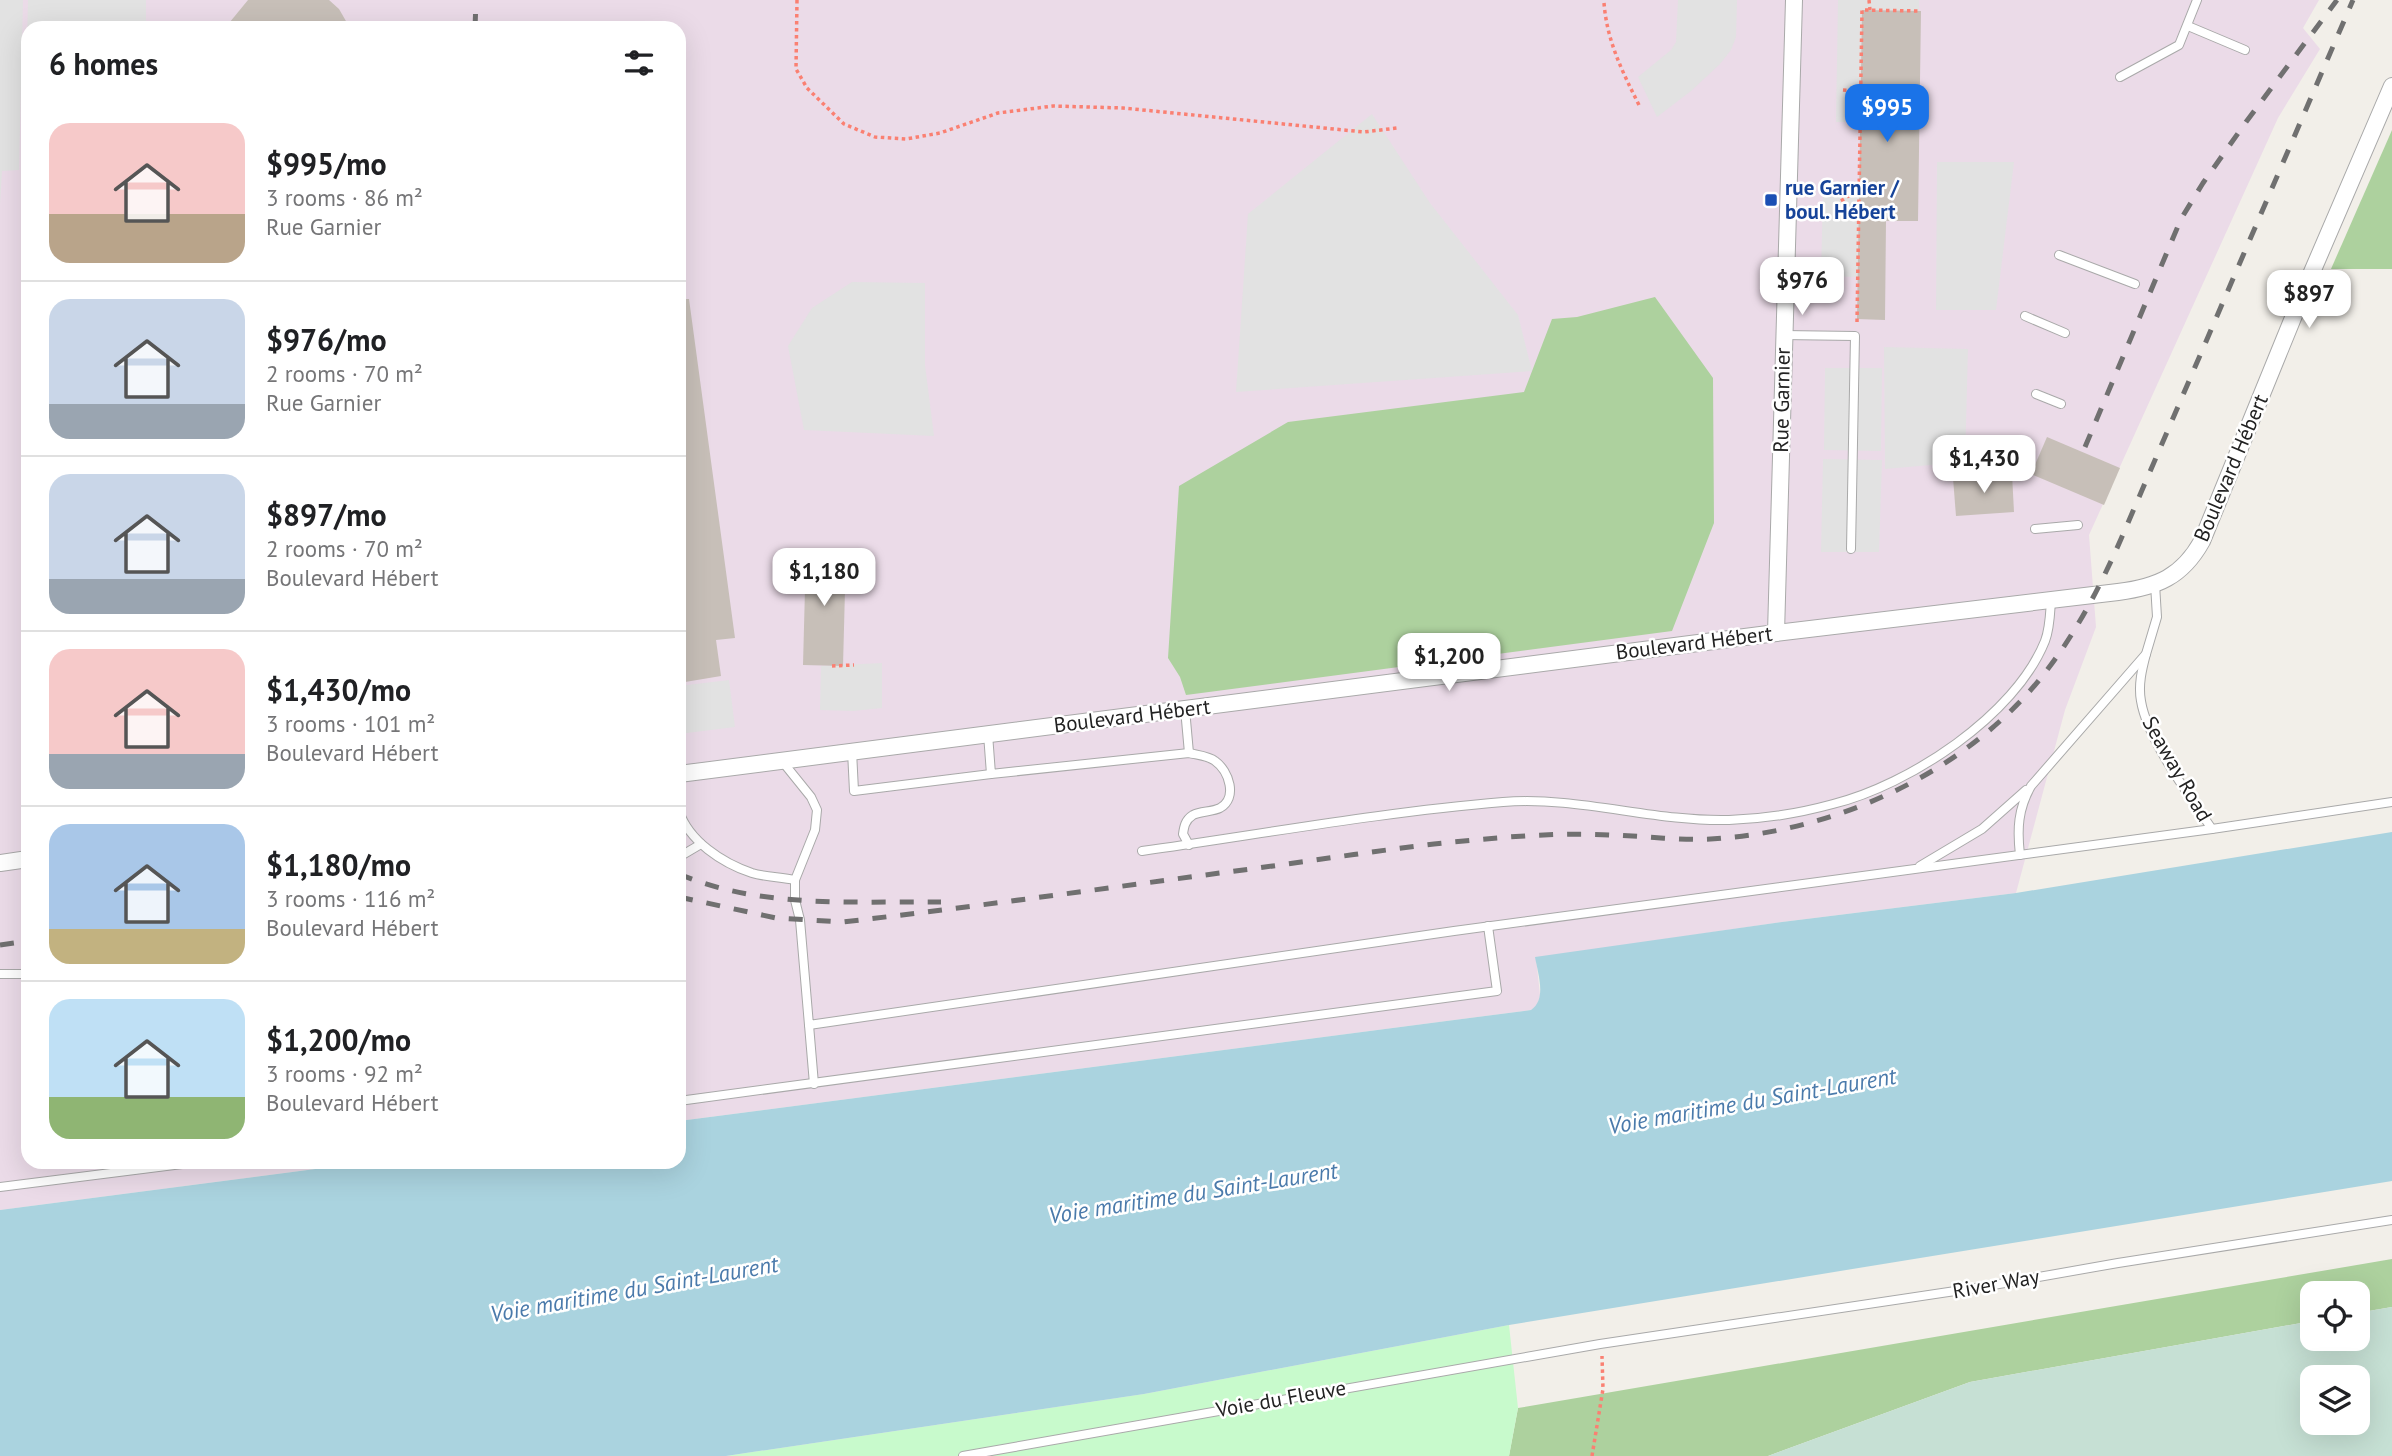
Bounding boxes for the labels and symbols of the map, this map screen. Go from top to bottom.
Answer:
pin: $995 [1846,85,1928,144]
place label: rue Garnier / boul. Hébert [1785,174,1900,225]
marker: rue Garnier / boul. Hébert [1763,192,1779,208]
pin: $976 [1761,258,1843,317]
pin: $897 [2268,270,2350,330]
street label: Rue Garnier [1767,347,1796,453]
street label: Boulevard Hébert [2187,390,2274,546]
pin: $1,430 [1927,435,2041,495]
pin: $1,180 [767,548,881,608]
street label: Boulevard Hébert [1614,620,1774,665]
pin: $1,200 [1392,634,1506,693]
street label: Boulevard Hébert [1052,693,1212,738]
street label: Seaway Road [2136,711,2218,826]
water label: Voie maritime du Saint-Laurent [1606,1061,1900,1140]
water label: Voie maritime du Saint-Laurent [1047,1155,1341,1230]
water label: Voie maritime du Saint-Laurent [488,1249,782,1328]
street label: River Way [1950,1263,2042,1304]
street label: Voie du Fleuve [1213,1374,1348,1423]

